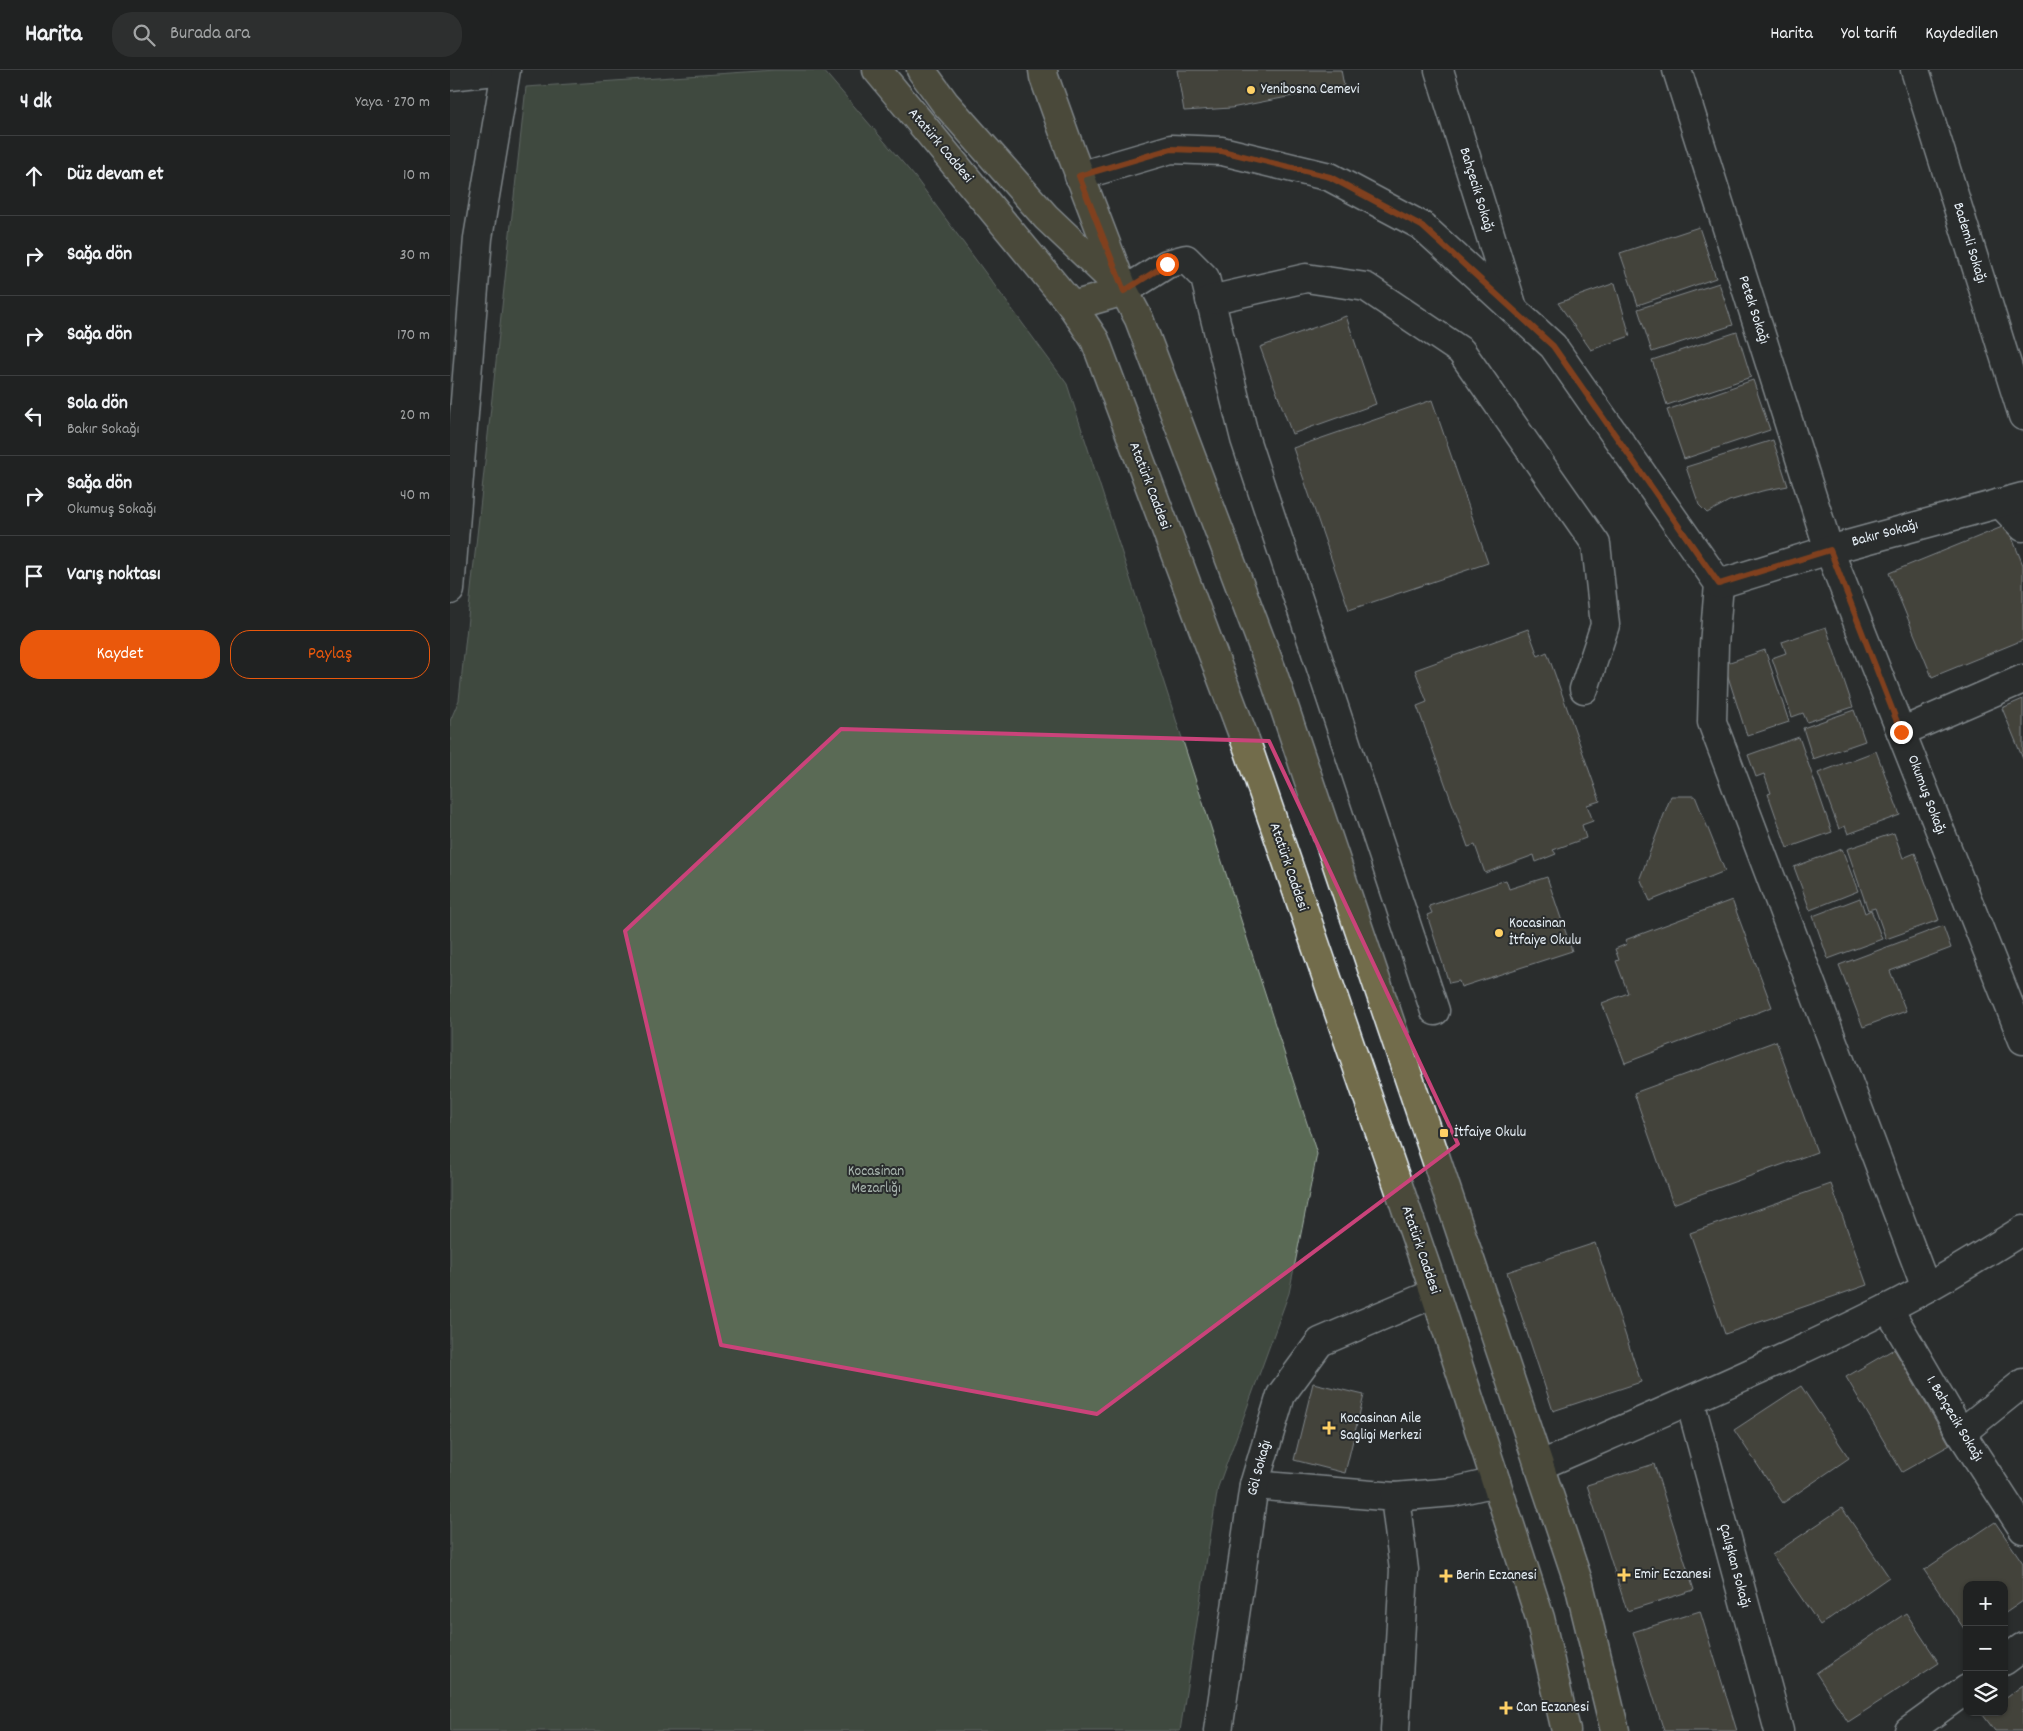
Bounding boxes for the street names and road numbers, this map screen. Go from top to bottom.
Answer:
street label: Atatürk Caddesi [902,104,978,189]
street label: Bahçecik Sokağı [1453,145,1499,235]
street label: Bademli Sokağı [1946,200,1992,286]
street label: Petek Sokağı [1732,273,1774,347]
street label: Atatürk Caddesi [1122,439,1176,533]
street label: Bakır Sokağı [1849,515,1921,553]
street label: Okumuş Sokağı [1901,752,1951,838]
street label: Atatürk Caddesi [1263,820,1313,914]
street label: Atatürk Caddesi [1395,1203,1445,1297]
street label: 1. Bahçecik Sokağı [1920,1372,1989,1466]
street label: Göl Sokağı [1242,1437,1278,1498]
street label: Çalışkan Sokağı [1712,1522,1756,1611]

